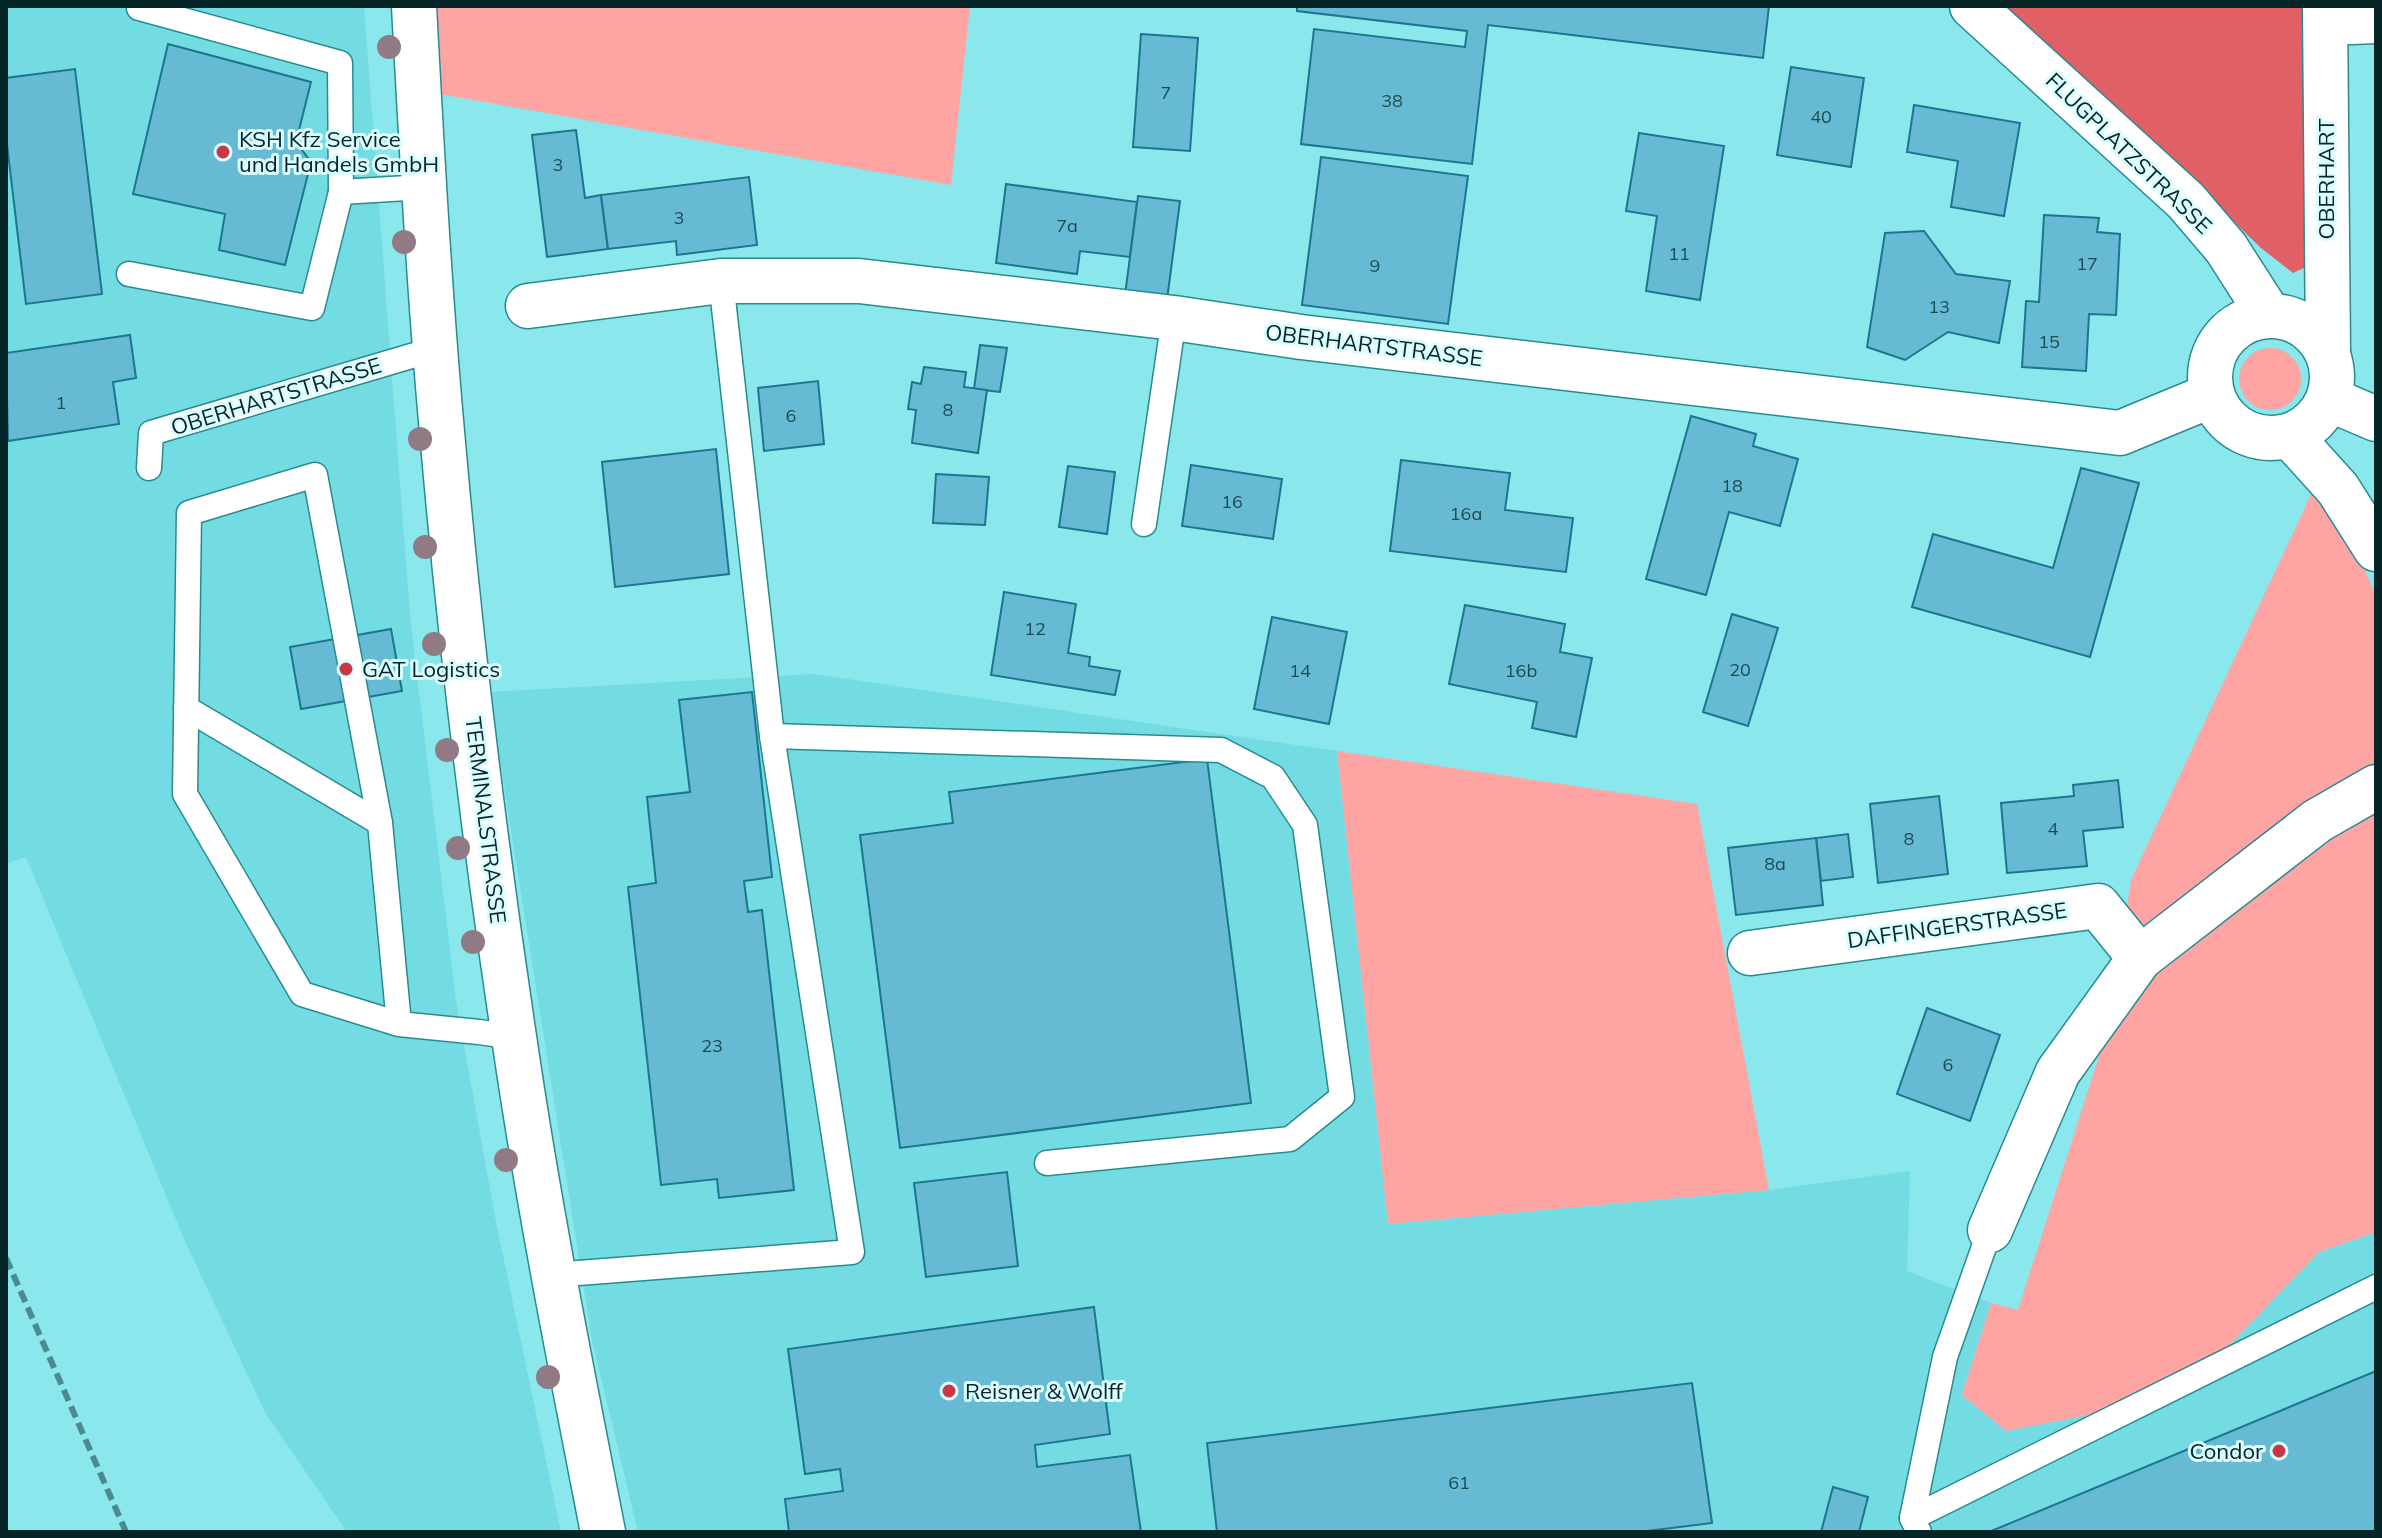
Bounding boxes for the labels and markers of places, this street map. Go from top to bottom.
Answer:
place label: KSH Kfz Service und Handels GmbH [239,125,439,178]
marker: KSH Kfz Service und Handels GmbH [214,143,232,161]
place label: GAT Logistics [362,655,500,683]
marker: GAT Logistics [337,660,355,678]
place label: Reisner & Wolff [965,1377,1123,1405]
marker: Reisner & Wolff [940,1382,958,1400]
place label: Condor [2190,1437,2263,1465]
marker: Condor [2270,1442,2288,1460]

